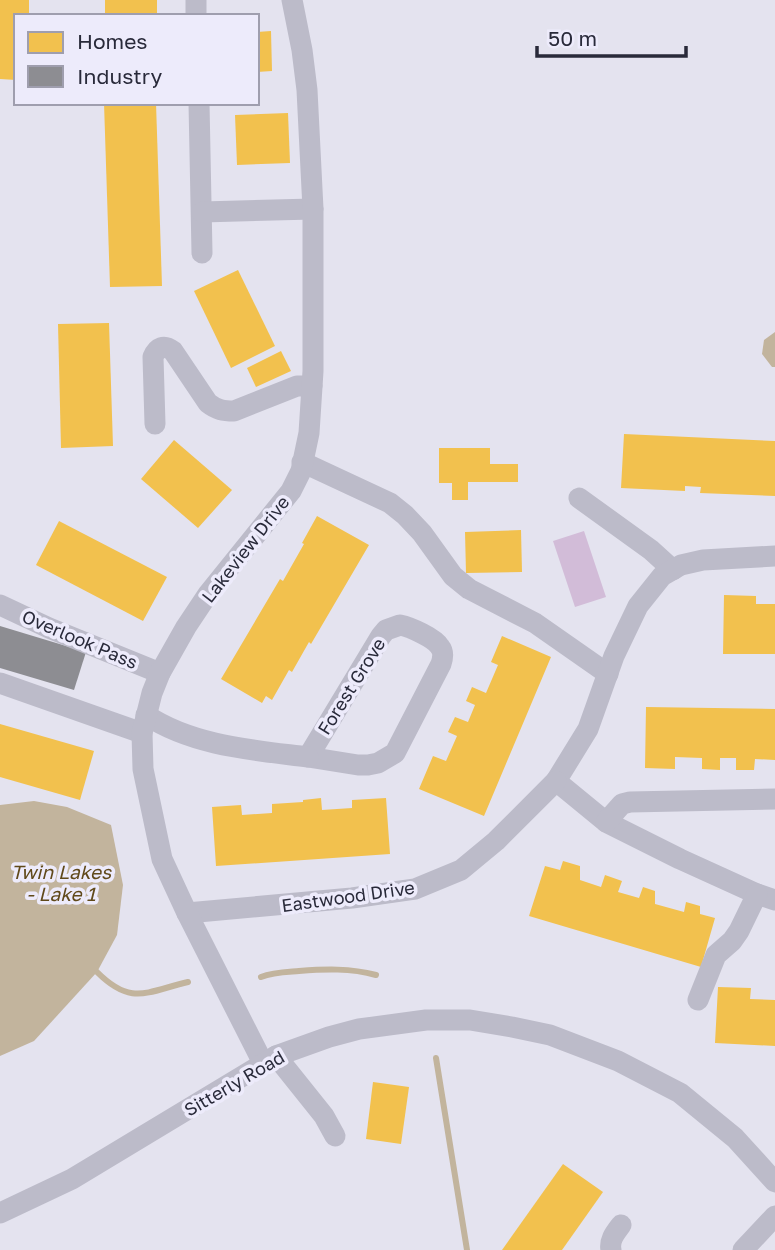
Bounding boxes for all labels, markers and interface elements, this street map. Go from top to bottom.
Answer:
legend [14,14,259,105]
scale bar [537,14,686,58]
text: 50 m [548,25,597,51]
text: Homes [77,28,147,54]
text: Industry [77,63,162,89]
street label: Lakeview Drive [197,491,293,607]
street label: Overlook Pass [19,605,141,673]
street label: Forest Grove [313,634,389,738]
water label: Twin Lakes - Lake 1 [11,860,112,905]
street label: Eastwood Drive [280,876,416,916]
street label: Sitterly Road [180,1045,288,1121]

